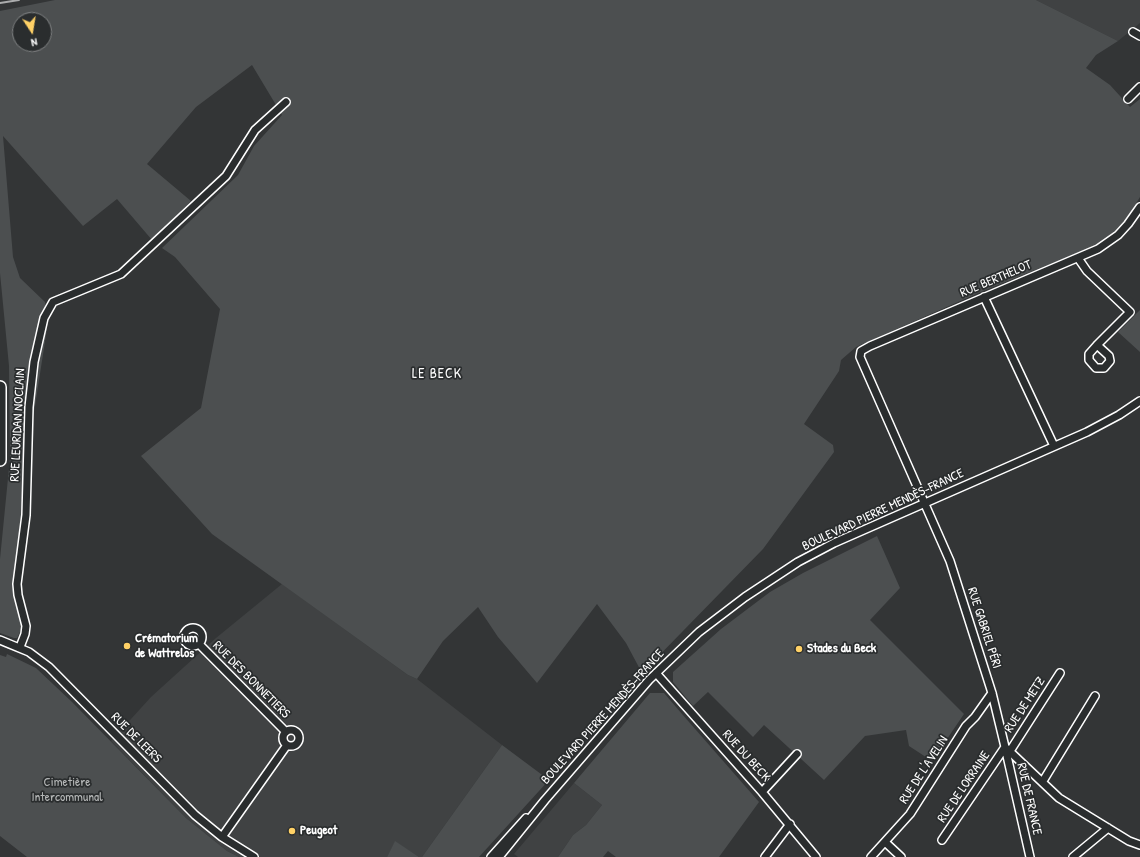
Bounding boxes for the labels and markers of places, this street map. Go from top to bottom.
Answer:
place label: Crématorium de Wattrelos [135,631,198,662]
marker: Crématorium de Wattrelos [122,641,132,651]
place label: Stades du Beck [807,641,876,657]
marker: Stades du Beck [794,644,804,654]
place label: Peugeot [300,823,337,839]
marker: Peugeot [287,826,297,836]

